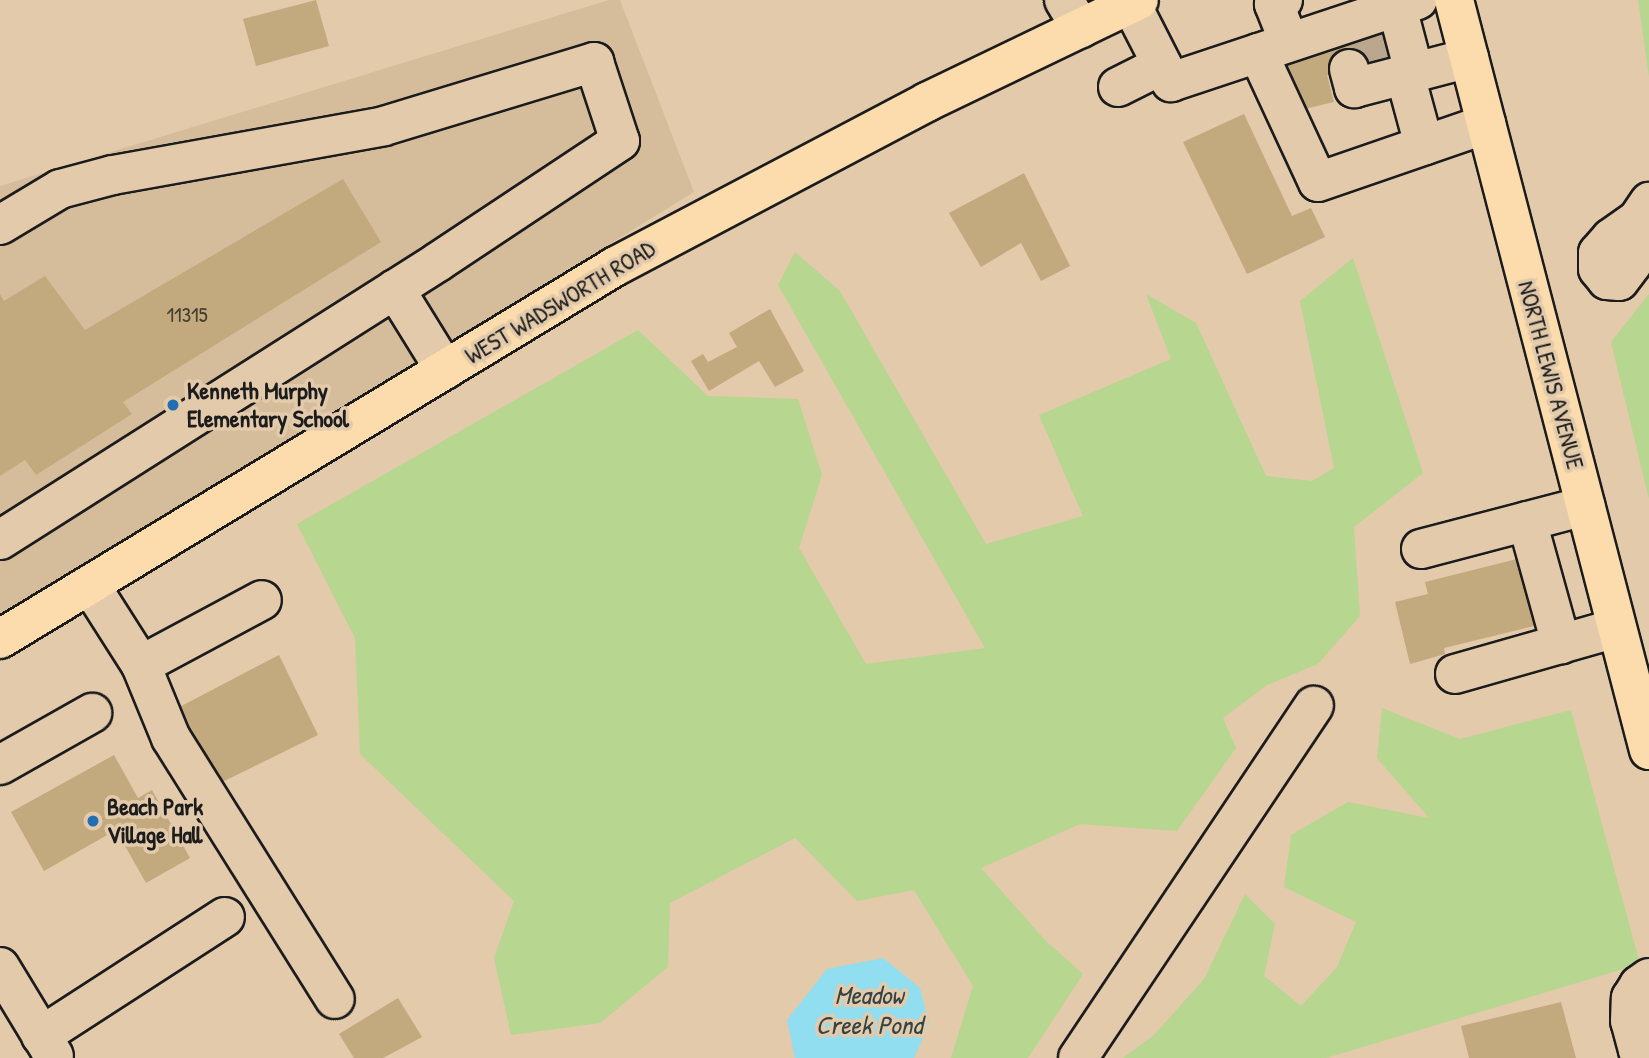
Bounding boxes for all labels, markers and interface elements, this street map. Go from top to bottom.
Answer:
street label: WEST WADSWORTH ROAD [460,234,660,370]
street label: NORTH LEWIS AVENUE [1512,278,1590,472]
house number: 11315 [166,302,208,328]
place label: Kenneth Murphy Elementary School [187,377,349,433]
marker: Kenneth Murphy Elementary School [165,397,181,413]
place label: Beach Park Village Hall [107,793,203,849]
marker: Beach Park Village Hall [85,813,101,829]
water label: Meadow Creek Pond [816,979,922,1040]

